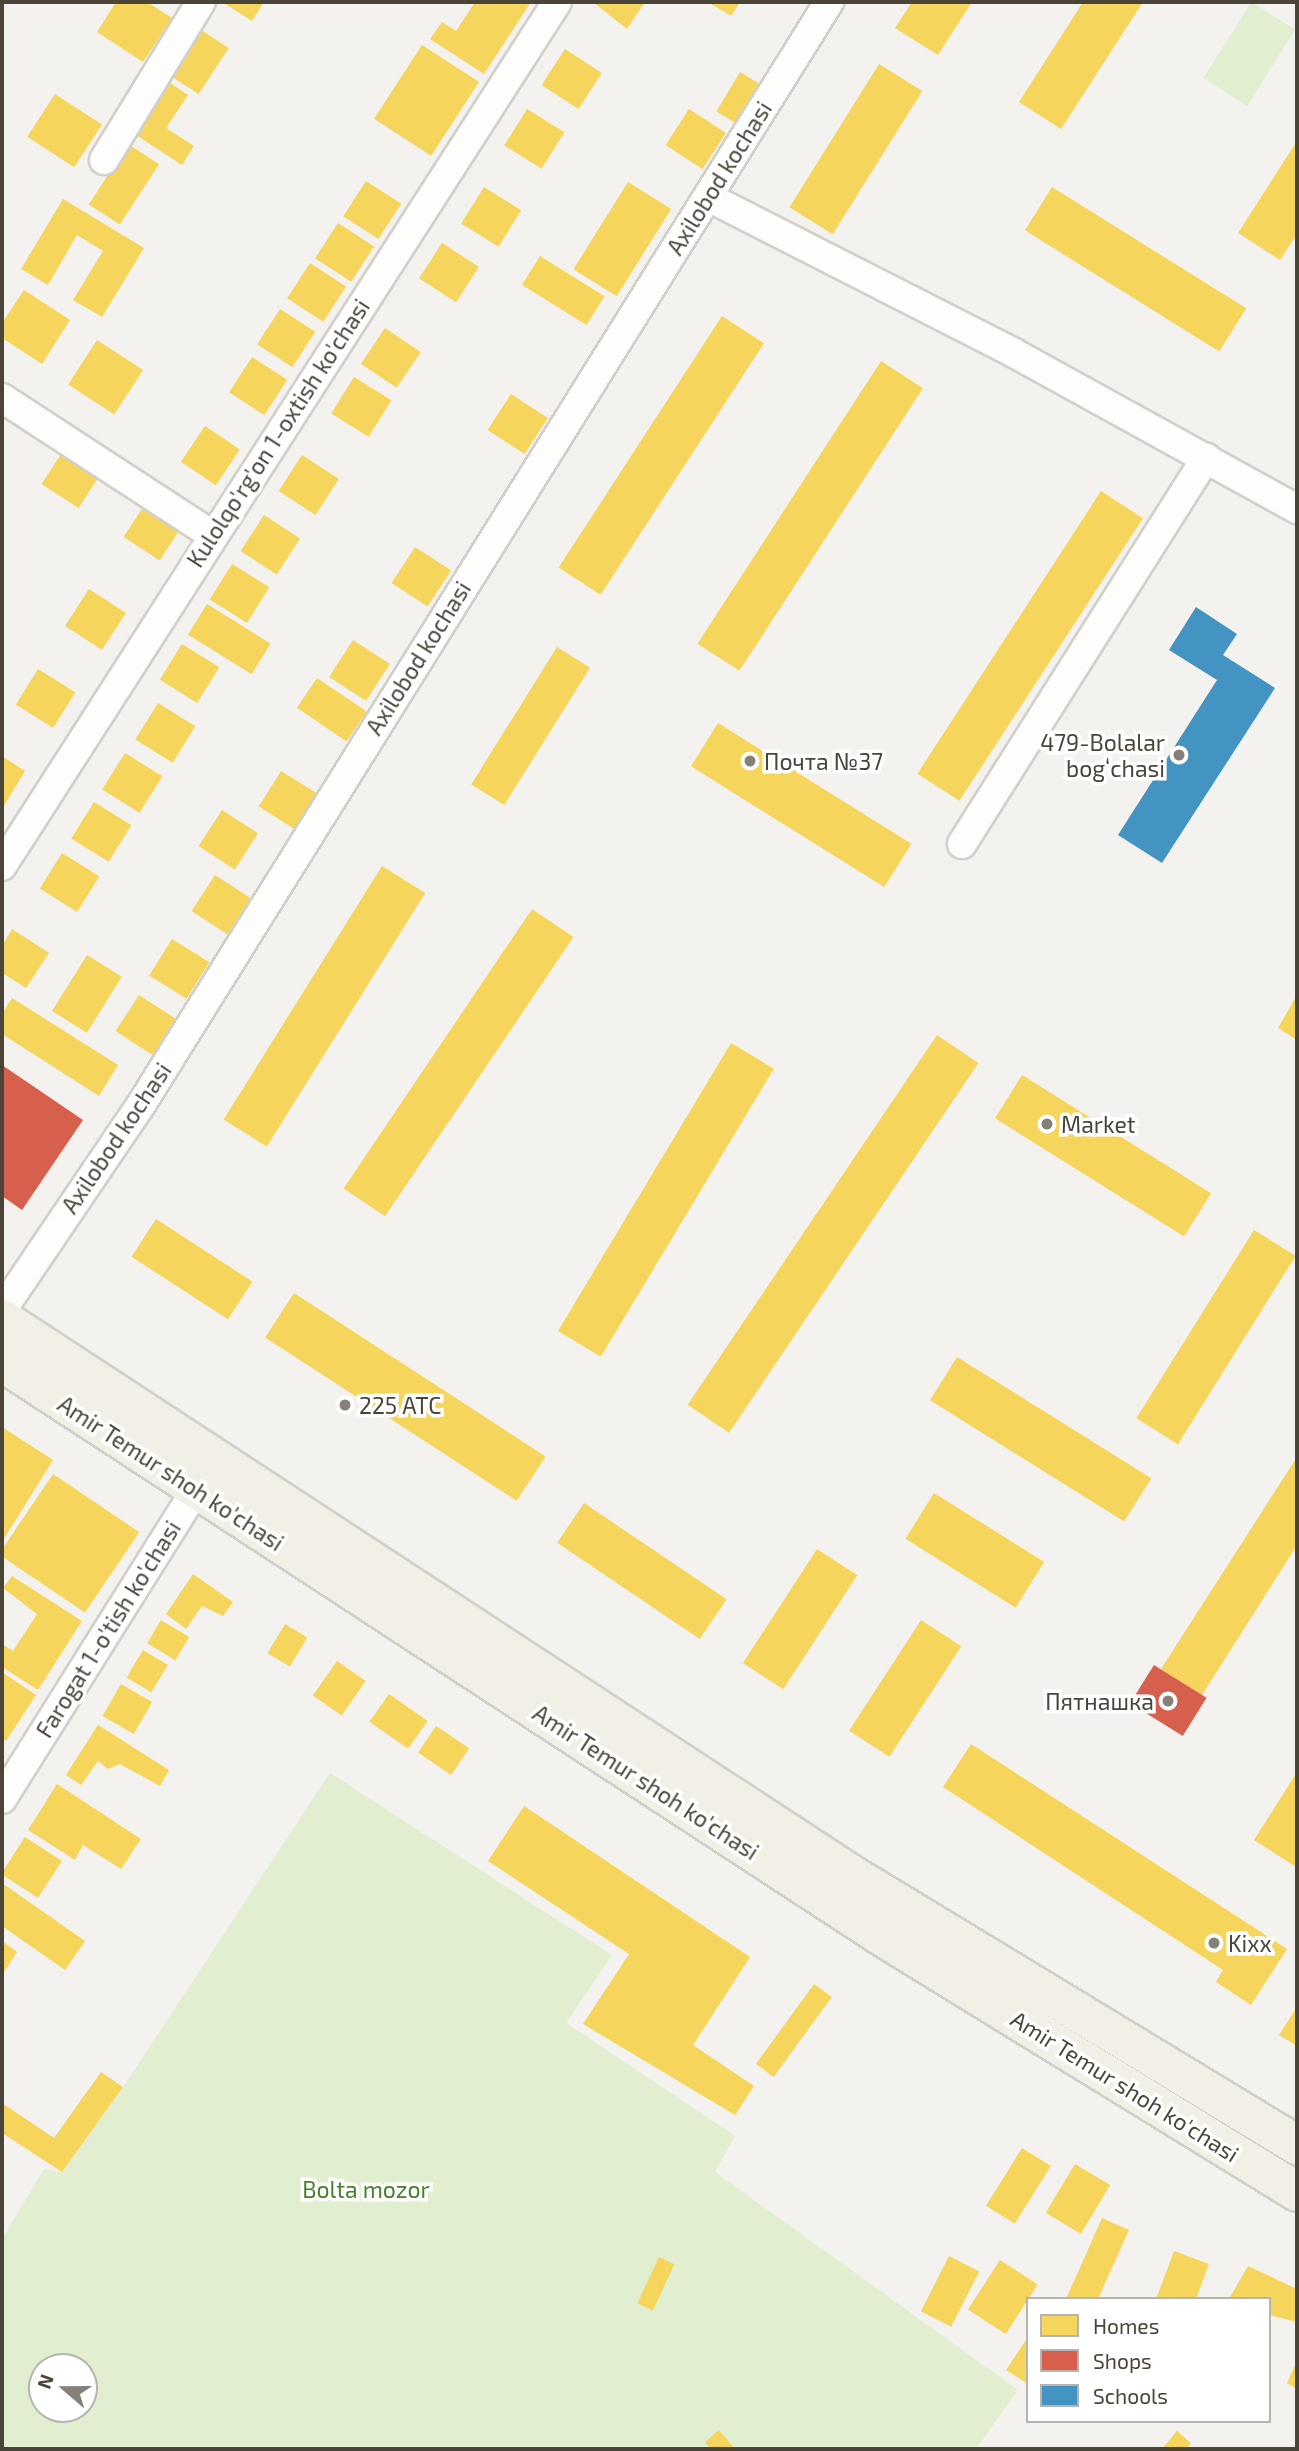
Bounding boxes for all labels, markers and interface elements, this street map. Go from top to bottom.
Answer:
street label: Axilobod kochasi [661,96,777,260]
street label: Kulolqo'rg'on 1-oxtish ko'chasi [181,294,375,572]
street label: Axilobod kochasi [360,576,476,740]
place label: 479-Bolalar bogʻchasi [1040,728,1165,782]
place label: Почта №37 [764,747,883,775]
marker: 479-Bolalar bogʻchasi [1171,747,1187,763]
marker: Почта №37 [742,753,758,769]
street label: Axilobod kochasi [55,1058,177,1218]
place label: Market [1061,1110,1135,1138]
marker: Market [1039,1116,1055,1132]
street label: Amir Temur shoh ko'chasi [52,1389,290,1557]
place label: 225 АТС [359,1391,441,1419]
marker: 225 АТС [337,1397,353,1413]
street label: Farogat 1-o'tish ko'chasi [30,1516,186,1742]
place label: Пятнашка [1045,1687,1154,1715]
marker: Пятнашка [1160,1693,1176,1709]
street label: Amir Temur shoh ko'chasi [527,1698,765,1866]
place label: Kixx [1228,1929,1272,1957]
marker: Kixx [1206,1935,1222,1951]
street label: Amir Temur shoh ko'chasi [1005,2004,1245,2168]
park label: Bolta mozor [302,2175,430,2203]
legend [1026,2297,1271,2423]
text: Homes [1093,2313,1159,2338]
text: Shops [1093,2348,1152,2373]
north arrow [28,2353,98,2423]
text: N [32,2371,58,2392]
text: Schools [1093,2383,1168,2408]

